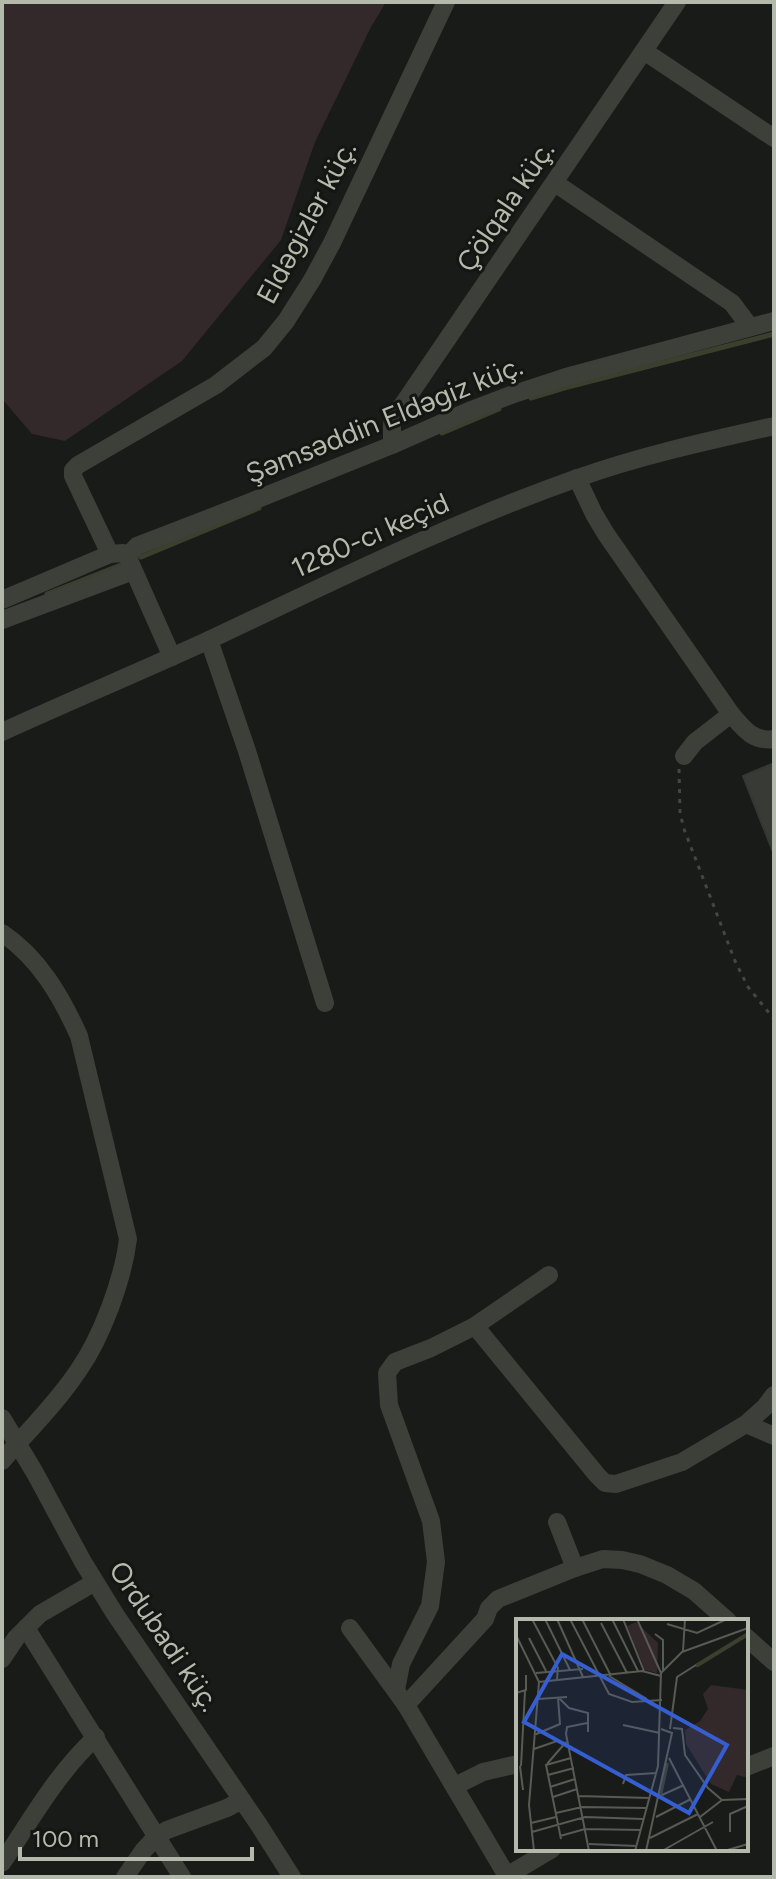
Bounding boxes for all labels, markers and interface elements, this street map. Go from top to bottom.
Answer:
street label: Çölqala küç. [449,134,561,278]
street label: Eldəgizlər küç. [249,135,363,309]
street label: Şəmsəddin Eldəgiz küç. [241,348,527,490]
street label: 1280-cı keçid [286,485,454,585]
street label: Ordubadi küç. [102,1554,228,1718]
inset map [516,1619,748,1851]
scale bar [20,1811,252,1861]
text: 100 m [32,1824,99,1853]

